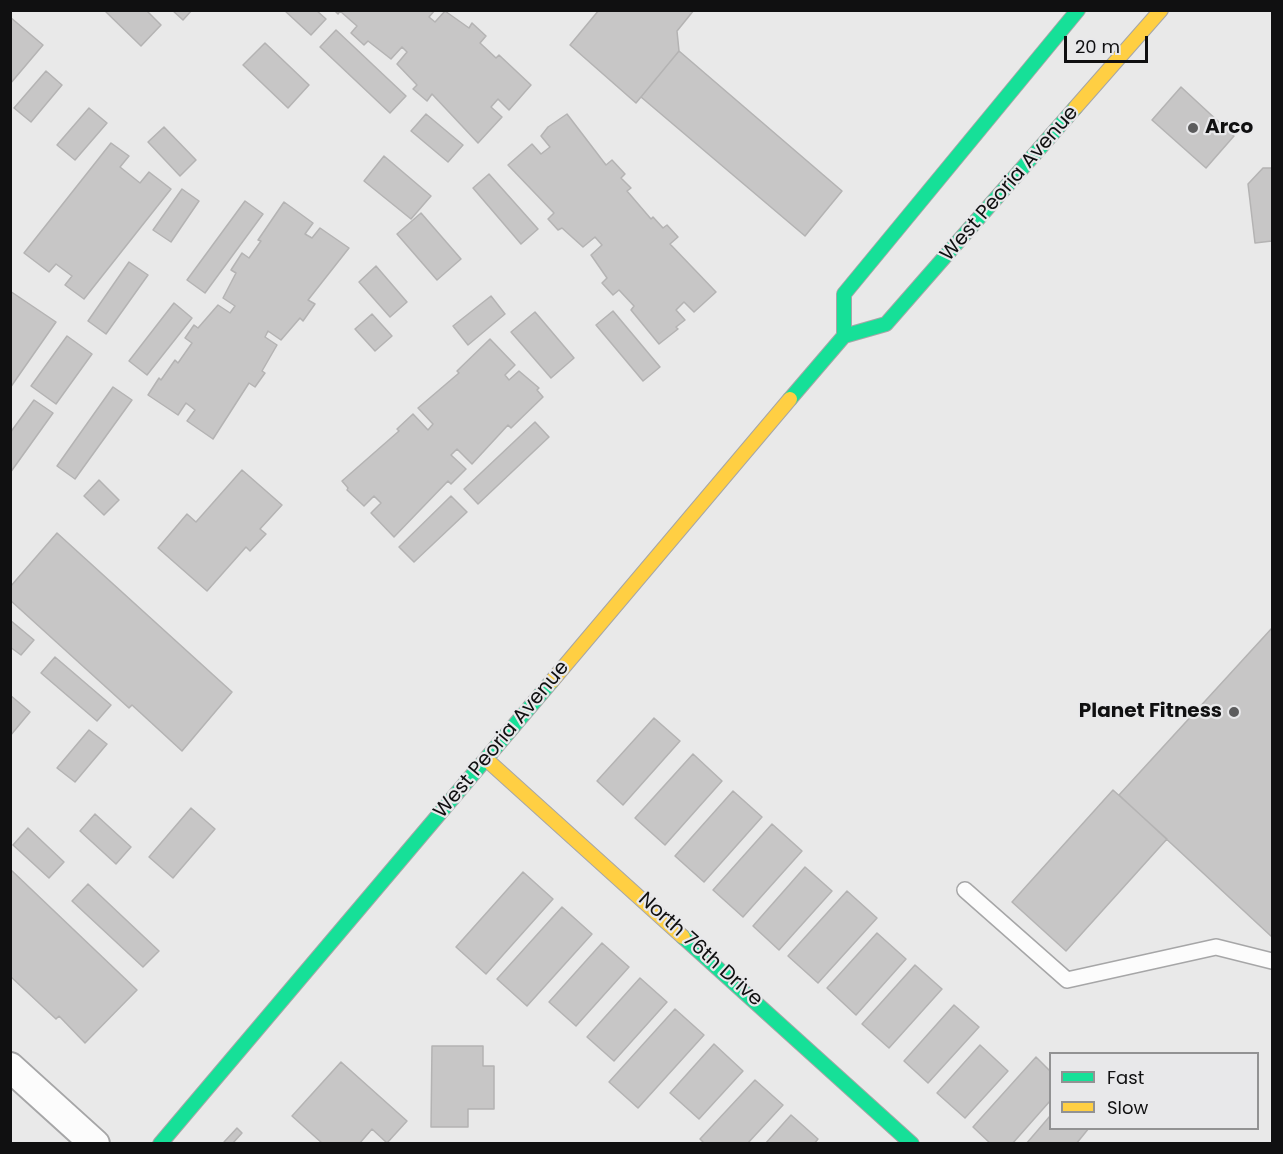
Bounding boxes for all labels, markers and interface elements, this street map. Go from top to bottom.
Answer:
scale bar [1067,24,1151,62]
text: 20 m [1075,34,1120,59]
street label: West Peoria Avenue [936,101,1084,267]
place label: Arco [1205,116,1253,140]
marker: Arco [1186,121,1200,135]
street label: West Peoria Avenue [429,656,575,824]
place label: Planet Fitness [1079,700,1222,724]
marker: Planet Fitness [1227,705,1241,719]
street label: North 76th Drive [633,888,767,1012]
legend [1049,1052,1259,1130]
text: Fast [1107,1065,1144,1090]
text: Slow [1107,1095,1148,1120]

